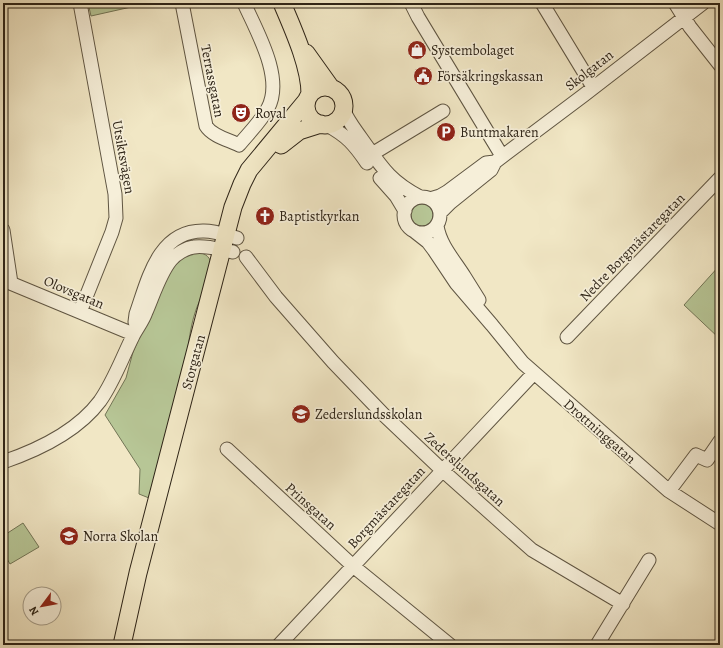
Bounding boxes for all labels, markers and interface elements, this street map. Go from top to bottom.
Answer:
shop icon: Systembolaget [406,39,428,61]
place label: Systembolaget [431,41,515,60]
street label: Terrassgatan [196,43,229,119]
street label: Skolgatan [561,45,618,95]
public building icon: Försäkringskassan [412,65,434,87]
place label: Försäkringskassan [437,67,544,86]
theatre icon: Royal [230,102,252,124]
place label: Royal [255,104,286,123]
street label: Utsiktsvägen [108,119,139,196]
parking icon: Buntmakaren [435,121,457,143]
place label: Buntmakaren [460,123,539,142]
street label: Nedre Borgmästaregatan [576,189,689,306]
church icon: Baptistkyrkan [254,205,276,227]
place label: Baptistkyrkan [279,207,360,226]
street label: Olovsgatan [41,271,107,314]
street label: Storgatan [177,332,210,392]
street label: Drottninggatan [560,395,640,468]
school or university icon: Zederslundsskolan [290,403,312,425]
place label: Zederslundsskolan [315,405,423,424]
street label: Zederslundsgatan [420,428,509,511]
street label: Borgmästaregatan [343,462,430,553]
street label: Prinsgatan [281,478,340,535]
school or university icon: Norra Skolan [58,525,80,547]
place label: Norra Skolan [83,527,159,546]
north arrow [22,586,62,626]
text: N [25,604,42,618]

